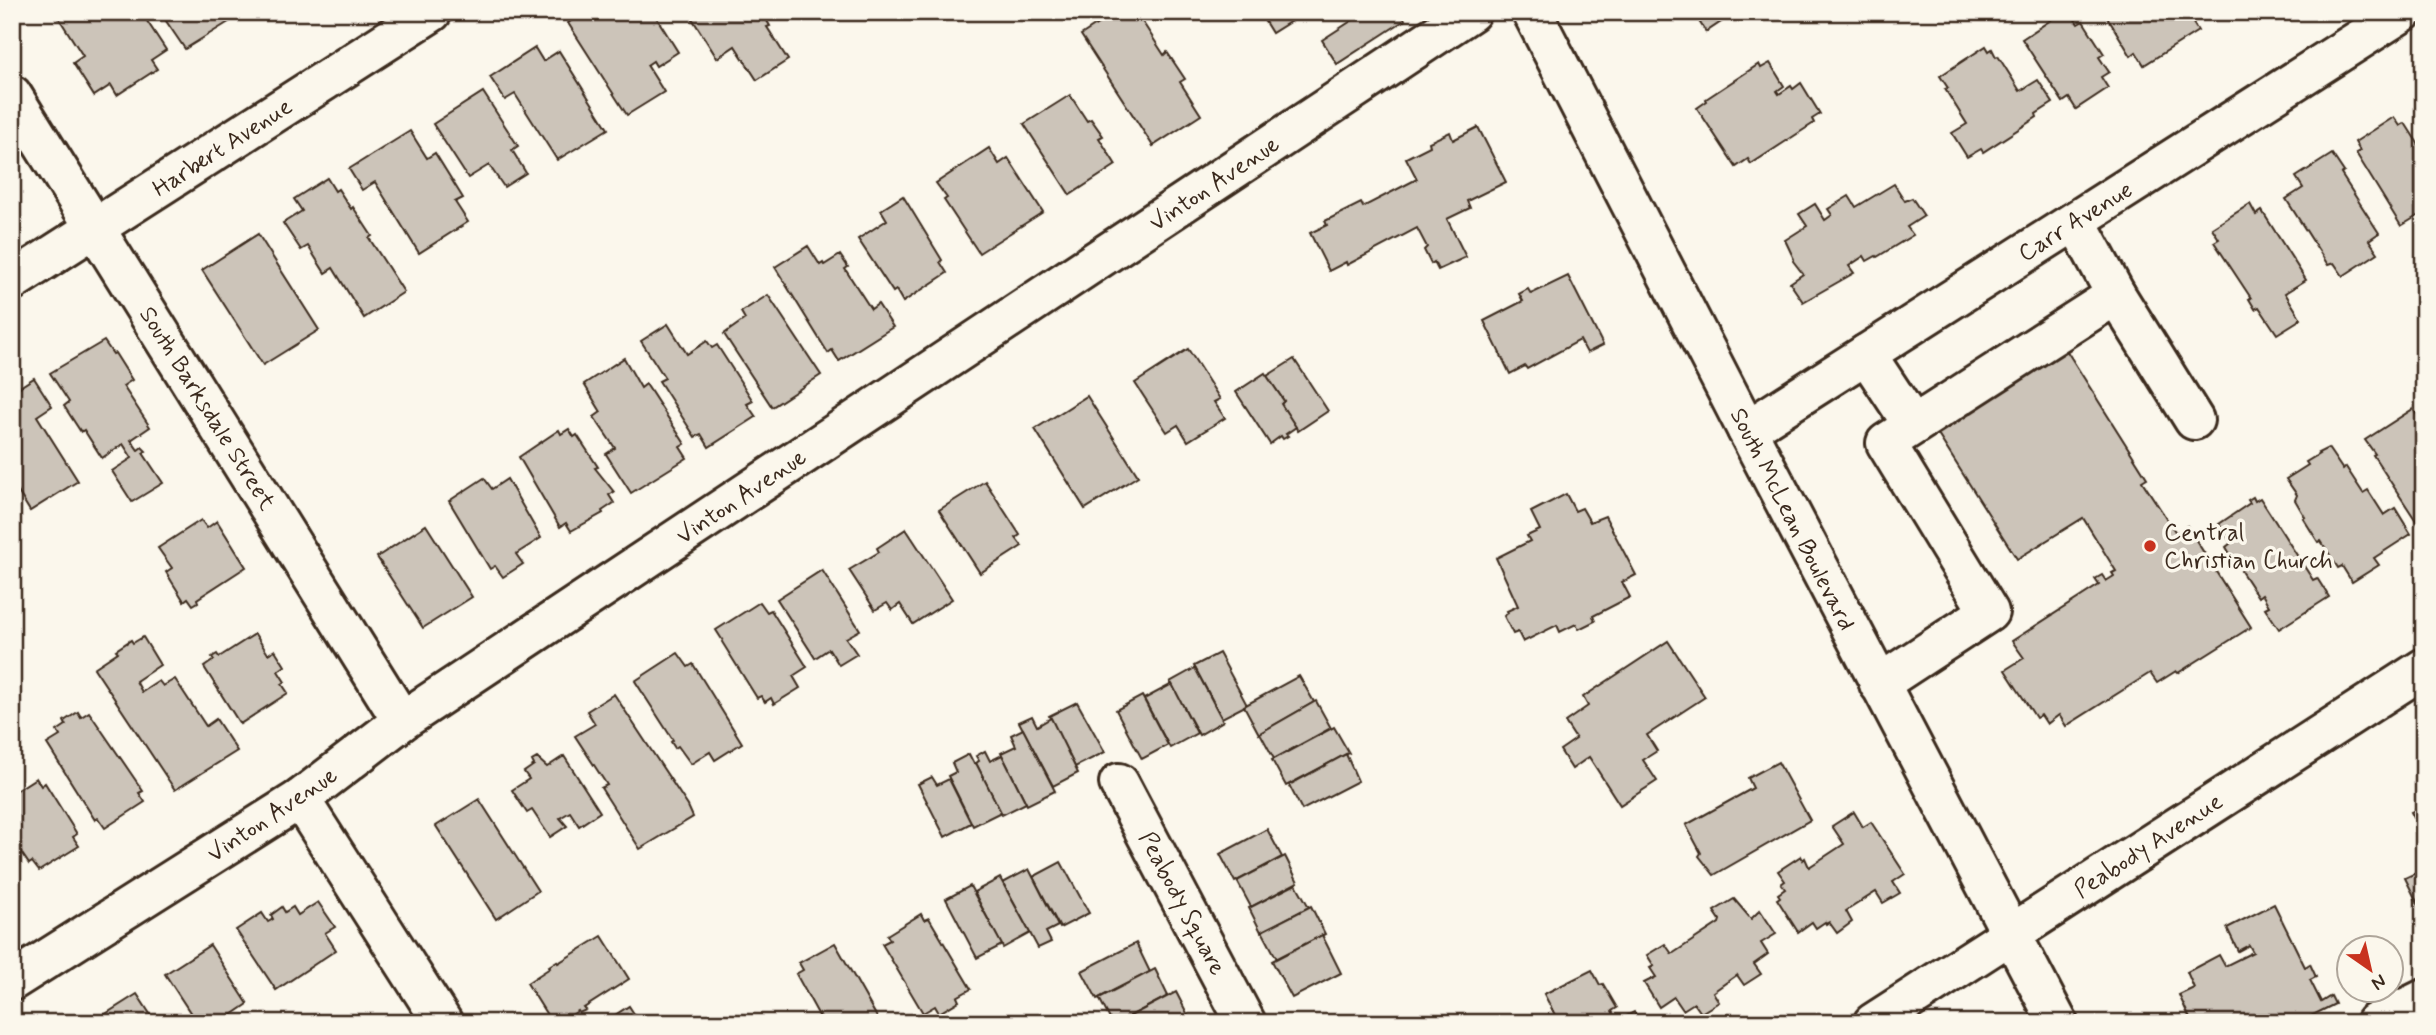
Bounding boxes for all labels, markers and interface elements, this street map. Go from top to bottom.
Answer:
street label: Harbert Avenue [147,91,299,205]
street label: Vinton Avenue [1144,129,1286,239]
street label: Carr Avenue [2013,175,2139,270]
street label: South Barksdale Street [131,301,282,516]
street label: South McLean Boulevard [1722,403,1861,636]
street label: Vinton Avenue [671,442,813,552]
place label: Central Christian Church [2164,518,2333,577]
marker: Central Christian Church [2142,538,2158,554]
street label: Vinton Avenue [202,760,344,870]
street label: Peabody Avenue [2068,786,2229,906]
street label: Peabody Square [1131,826,1233,981]
north arrow [2334,934,2404,1004]
text: N [2366,968,2391,996]

